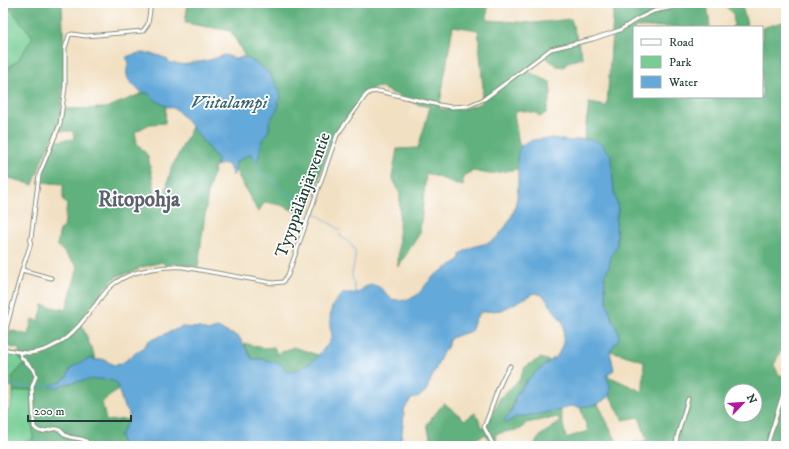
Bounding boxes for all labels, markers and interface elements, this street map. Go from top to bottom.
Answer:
legend [633,26,763,98]
text: Road [669,35,694,50]
text: Park [669,55,691,70]
text: Water [668,75,698,90]
water label: Viitalampi [191,92,268,114]
street label: Tyyppälänjärventie [270,129,336,261]
district label: Ritopohja [98,187,181,214]
north arrow [723,383,763,423]
text: N [743,392,759,406]
scale bar [28,397,131,423]
text: 200 m [34,404,64,419]

